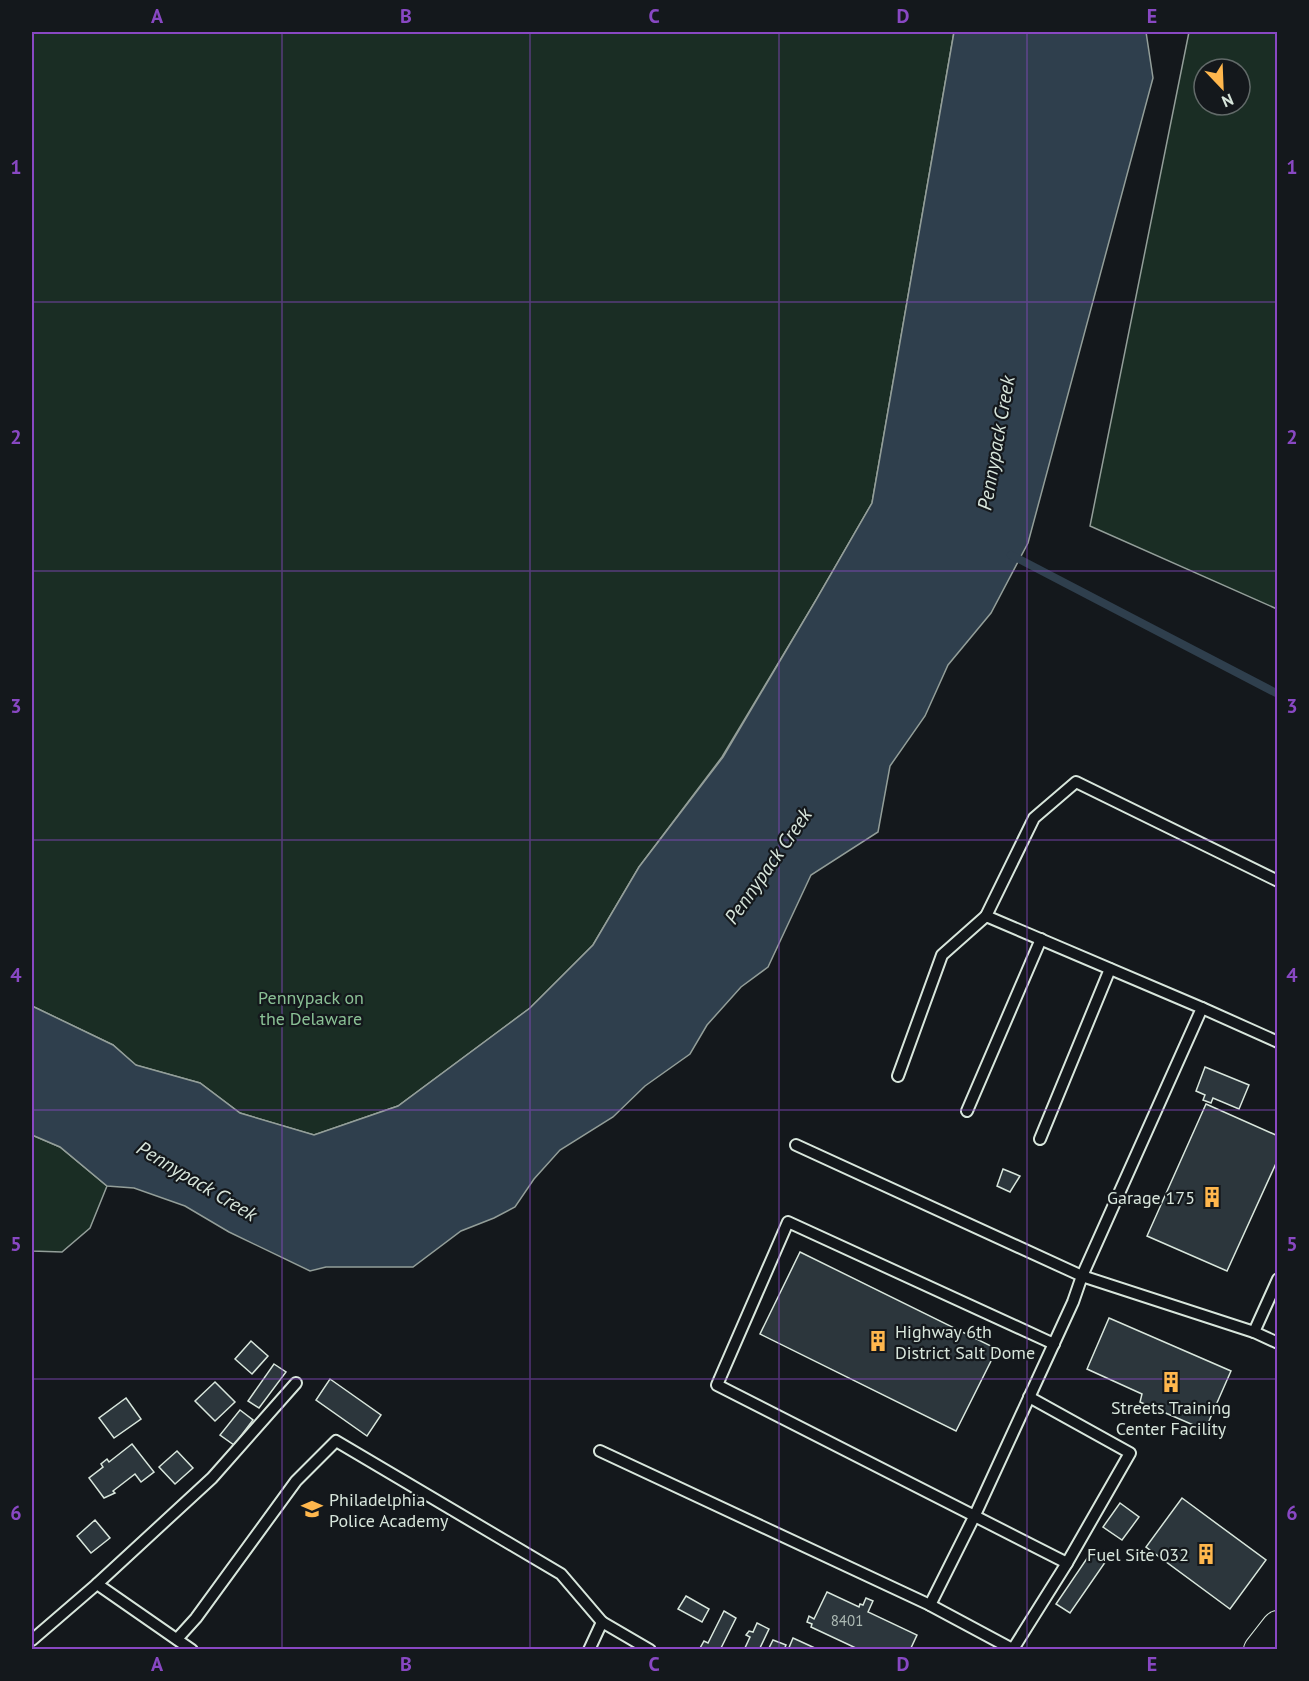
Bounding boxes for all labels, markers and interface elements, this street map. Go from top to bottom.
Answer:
text: A [151,3,164,29]
text: B [400,3,412,29]
text: C [648,3,660,29]
text: D [897,3,910,29]
text: E [1147,3,1157,29]
north arrow [1192,57,1252,117]
text: N [1219,90,1237,112]
text: 1 [10,154,22,180]
text: 1 [1286,154,1298,180]
water label: Pennypack Creek [971,373,1021,512]
text: 2 [10,424,22,450]
text: 2 [1286,424,1298,450]
text: 3 [10,693,22,719]
text: 3 [1286,693,1298,719]
water label: Pennypack Creek [718,802,818,929]
text: 4 [10,962,22,988]
text: 4 [1286,962,1298,988]
park label: Pennypack on the Delaware [258,986,364,1030]
water label: Pennypack Creek [132,1135,263,1228]
building icon: Garage 175 [1200,1185,1224,1209]
place label: Garage 175 [1107,1186,1195,1209]
text: 5 [10,1231,22,1257]
text: 5 [1286,1231,1298,1257]
place label: Highway 6th District Salt Dome [895,1320,1035,1364]
building icon: Highway 6th District Salt Dome [866,1329,890,1353]
building icon: Streets Training Center Facility [1159,1370,1183,1394]
place label: Streets Training Center Facility [1111,1396,1231,1440]
place label: Philadelphia Police Academy [329,1488,449,1532]
school or university icon: Philadelphia Police Academy [300,1497,324,1521]
text: 6 [10,1500,22,1526]
text: 6 [1286,1500,1298,1526]
building icon: Fuel Site 032 [1194,1542,1218,1566]
place label: Fuel Site 032 [1087,1543,1189,1566]
house number: 8401 [831,1611,863,1630]
text: A [151,1651,164,1677]
text: B [400,1651,412,1677]
text: C [648,1651,660,1677]
text: D [897,1651,910,1677]
text: E [1147,1651,1157,1677]

